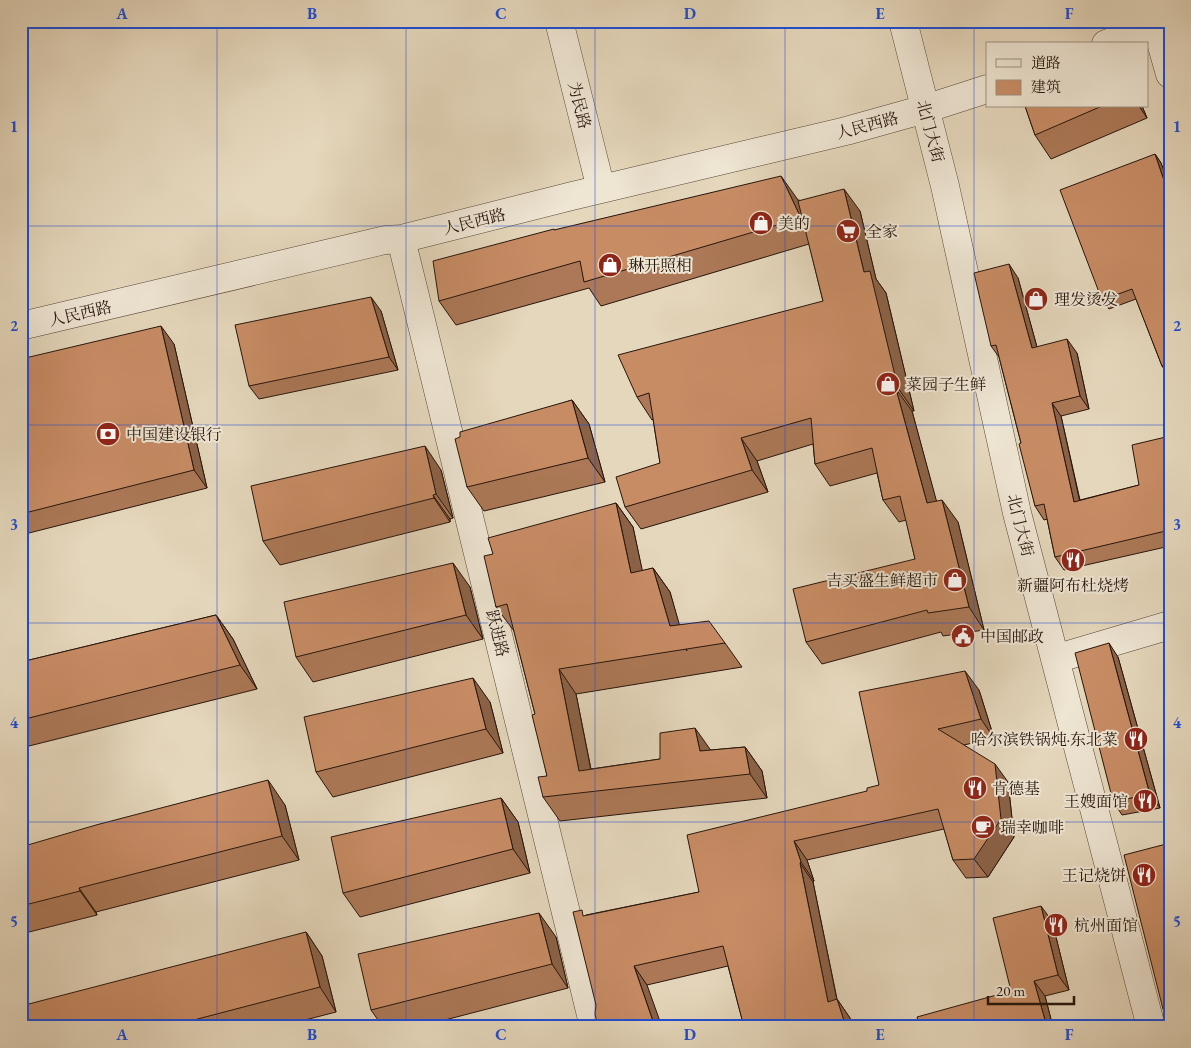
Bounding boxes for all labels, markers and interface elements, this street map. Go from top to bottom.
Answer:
text: A [115,3,128,24]
text: B [307,3,317,24]
text: C [495,3,507,24]
text: D [684,3,696,24]
text: E [875,3,885,24]
text: F [1065,3,1074,24]
legend [986,42,1148,108]
text: 道路 [1031,53,1061,72]
text: 建筑 [1031,77,1061,96]
street label: 为民路 [564,79,596,131]
street label: 北门大街 [912,97,949,165]
street label: 人民西路 [833,107,901,144]
text: 1 [10,116,18,137]
text: 1 [1173,116,1181,137]
street label: 人民西路 [441,204,508,239]
shop icon: 美的 [748,210,774,236]
place label: 美的 [778,213,810,234]
supermarket icon: 全家 [835,218,861,244]
place label: 全家 [866,221,898,242]
shop icon: 琳开照相 [597,252,623,278]
place label: 琳开照相 [628,255,692,276]
shop icon: 理发烫发 [1023,286,1049,312]
place label: 理发烫发 [1054,289,1118,310]
street label: 人民西路 [47,296,114,331]
text: 2 [10,315,19,336]
text: 2 [1173,315,1182,336]
shop icon: 菜园子生鲜 [875,371,901,397]
place label: 菜园子生鲜 [906,374,986,395]
bank icon: 中国建设银行 [95,421,121,447]
place label: 中国建设银行 [126,424,222,445]
street label: 北门大街 [1003,492,1038,559]
text: 3 [10,514,18,535]
text: 3 [1173,514,1181,535]
restaurant icon: 新疆阿布杜烧烤 [1060,547,1086,573]
shop icon: 吉买盛生鲜超市 [942,567,968,593]
place label: 吉买盛生鲜超市 [826,570,938,591]
place label: 新疆阿布杜烧烤 [1017,575,1129,596]
street label: 跃进路 [482,607,514,659]
public building icon: 中国邮政 [950,623,976,649]
place label: 中国邮政 [980,626,1044,647]
text: 4 [10,712,19,733]
text: 4 [1173,712,1182,733]
restaurant icon: 哈尔滨铁锅炖·东北菜 [1123,726,1149,752]
place label: 哈尔滨铁锅炖·东北菜 [971,729,1118,750]
restaurant icon: 肯德基 [962,775,988,801]
place label: 肯德基 [992,778,1040,799]
restaurant icon: 王嫂面馆 [1132,788,1158,814]
place label: 王嫂面馆 [1064,791,1128,812]
cafe icon: 瑞幸咖啡 [970,814,996,840]
place label: 瑞幸咖啡 [1000,817,1064,838]
restaurant icon: 王记烧饼 [1131,862,1157,888]
place label: 王记烧饼 [1062,865,1126,886]
text: 5 [10,911,18,932]
text: 5 [1173,911,1181,932]
restaurant icon: 杭州面馆 [1043,912,1069,938]
place label: 杭州面馆 [1074,915,1138,936]
scale bar [988,973,1075,1005]
text: 20 m [996,981,1025,1000]
text: A [115,1024,128,1045]
text: B [307,1024,317,1045]
text: C [495,1024,507,1045]
text: D [684,1024,696,1045]
text: E [875,1024,885,1045]
text: F [1065,1024,1074,1045]

